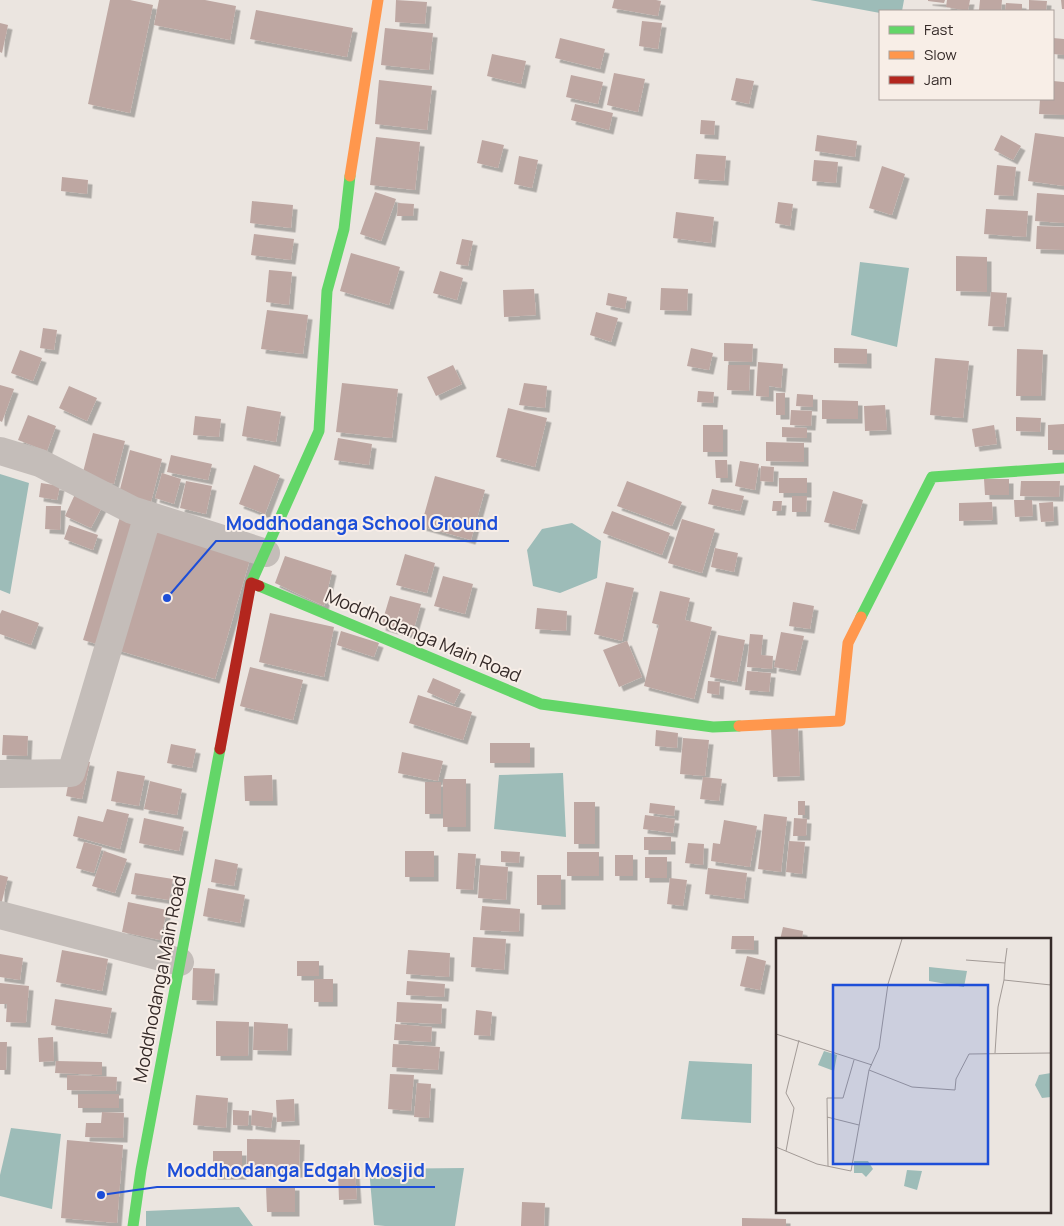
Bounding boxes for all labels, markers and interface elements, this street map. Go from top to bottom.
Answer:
legend [879,10,1054,100]
text: Fast [924,19,953,40]
text: Slow [924,44,957,65]
text: Jam [924,69,952,90]
callout: Moddhodanga School Ground [216,507,509,541]
text: Moddhodanga School Ground [226,510,498,536]
street label: Moddhodanga Main Road [322,583,525,687]
street label: Moddhodanga Main Road [127,873,191,1084]
inset map [776,938,1052,1214]
callout: Moddhodanga Edgah Mosjid [157,1153,435,1187]
text: Moddhodanga Edgah Mosjid [167,1157,425,1183]

